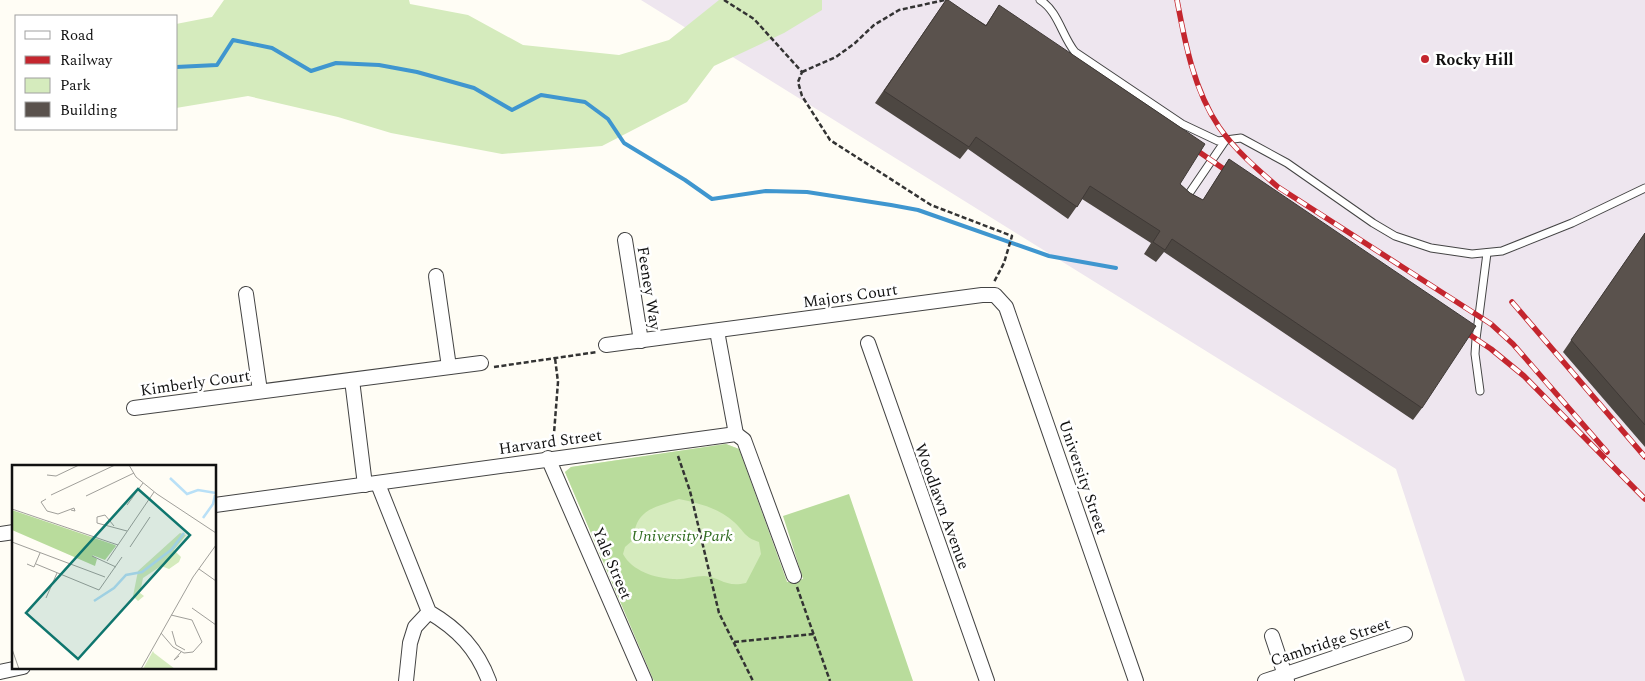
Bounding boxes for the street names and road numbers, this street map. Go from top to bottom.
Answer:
street label: Feeney Way [631,245,668,333]
street label: Majors Court [801,277,899,315]
street label: Kimberly Court [139,363,252,403]
street label: University Street [1052,417,1114,538]
street label: Harvard Street [497,423,604,461]
street label: Woodlawn Avenue [908,440,976,573]
street label: Yale Street [586,523,638,604]
street label: Cambridge Street [1267,611,1394,673]

